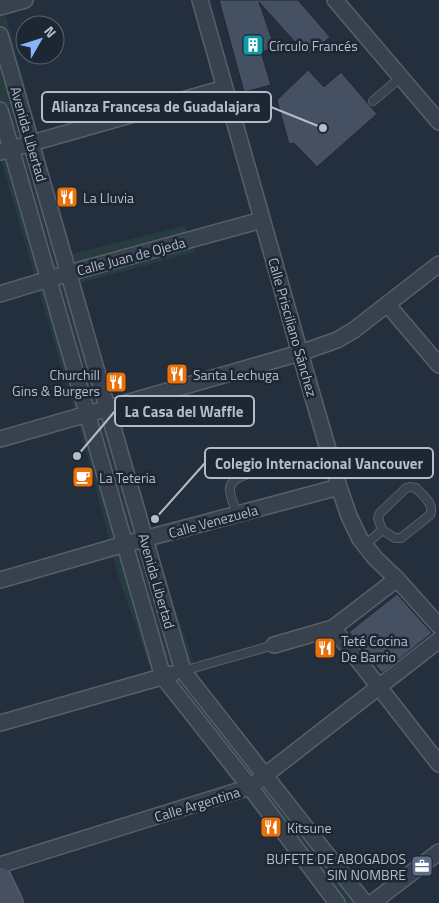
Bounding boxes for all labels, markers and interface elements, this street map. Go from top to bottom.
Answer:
north arrow [15,15,65,65]
text: N [39,21,62,42]
building icon: Círculo Francés [241,33,265,57]
place label: Círculo Francés [269,35,358,56]
street label: Avenida Libertad [5,84,53,184]
callout: Alianza Francesa de Guadalajara [42,92,271,122]
text: Alianza Francesa de Guadalajara [52,95,261,118]
restaurant icon: La Lluvia [55,185,79,209]
place label: La Lluvia [83,187,134,208]
street label: Calle Juan de Ojeda [74,231,188,281]
street label: Calle Prisciliano Sánchez [263,255,323,399]
restaurant icon: Santa Lechuga [165,362,189,386]
place label: Churchill Gins & Burgers [12,364,100,401]
place label: Santa Lechuga [193,364,279,385]
restaurant icon: Churchill Gins & Burgers [104,370,128,394]
callout: La Casa del Waffle [115,396,254,426]
text: La Casa del Waffle [125,400,244,423]
callout: Colegio Internacional Vancouver [205,448,433,478]
text: Colegio Internacional Vancouver [215,452,423,475]
cafe icon: La Teteria [71,465,95,489]
place label: La Teteria [99,467,156,488]
street label: Calle Venezuela [166,499,260,543]
street label: Avenida Libertad [133,531,181,631]
place label: Teté Cocina De Barrio [341,630,408,667]
restaurant icon: Teté Cocina De Barrio [313,636,337,660]
street label: Calle Argentina [152,781,242,827]
restaurant icon: Kitsune [259,815,283,839]
place label: Kitsune [287,817,331,838]
place label: BUFETE DE ABOGADOS SIN NOMBRE [266,848,406,885]
office icon: BUFETE DE ABOGADOS SIN NOMBRE [410,854,434,878]

